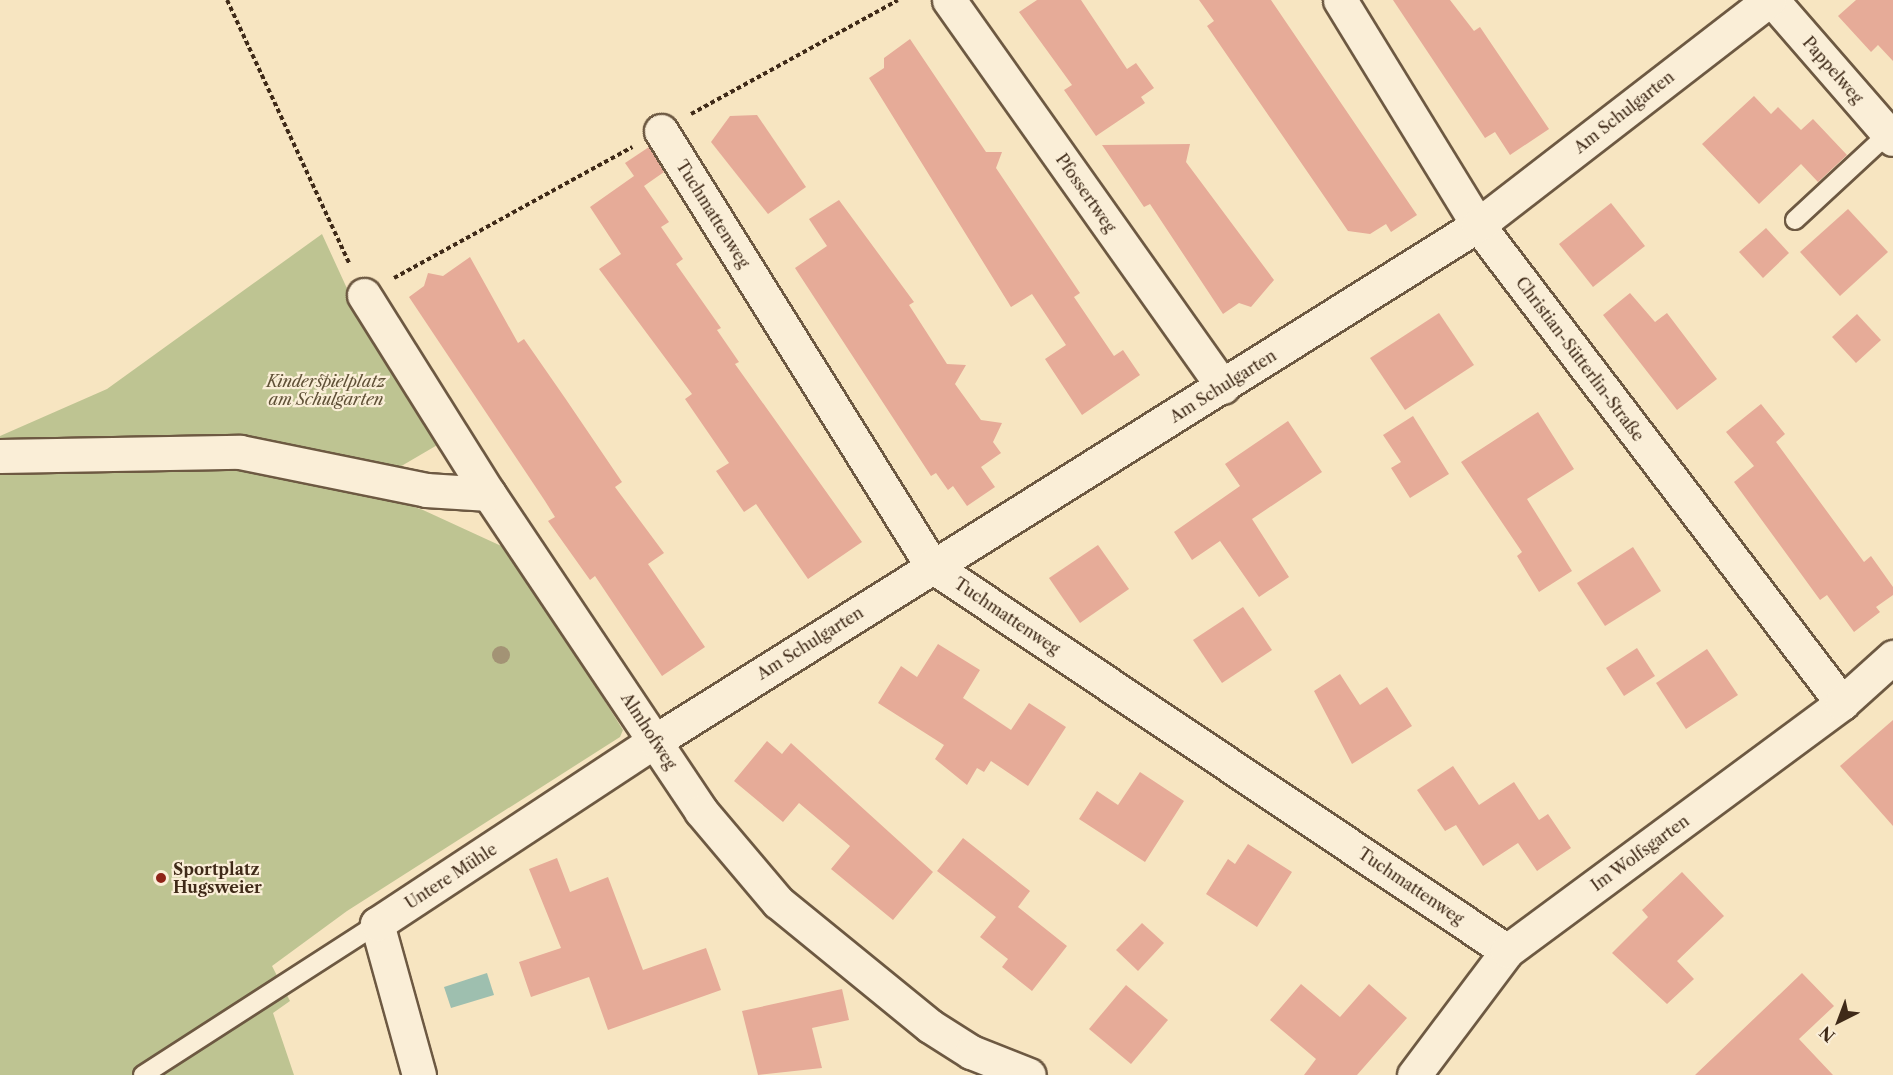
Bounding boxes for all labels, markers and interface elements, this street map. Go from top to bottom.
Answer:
street label: Pappelweg [1799,33,1867,107]
street label: Am Schulgarten [1570,67,1678,157]
street label: Pfossertweg [1052,150,1120,236]
street label: Tuchmattenweg [672,157,754,271]
street label: Christian-Sütterlin-Straße [1512,273,1648,445]
street label: Am Schulgarten [1166,346,1280,426]
park label: Kinderspielplatz am Schulgarten [267,371,385,409]
street label: Tuchmattenweg [951,574,1063,658]
street label: Am Schulgarten [753,603,867,683]
street label: Almhofweg [617,689,681,773]
street label: Im Wolfsgarten [1587,811,1693,895]
street label: Untere Mühle [402,839,500,913]
street label: Tuchmattenweg [1355,844,1467,928]
place label: Sportplatz Hugsweier [173,859,262,897]
marker: Sportplatz Hugsweier [154,871,168,885]
north arrow [1809,991,1869,1051]
text: N [1815,1022,1839,1046]

